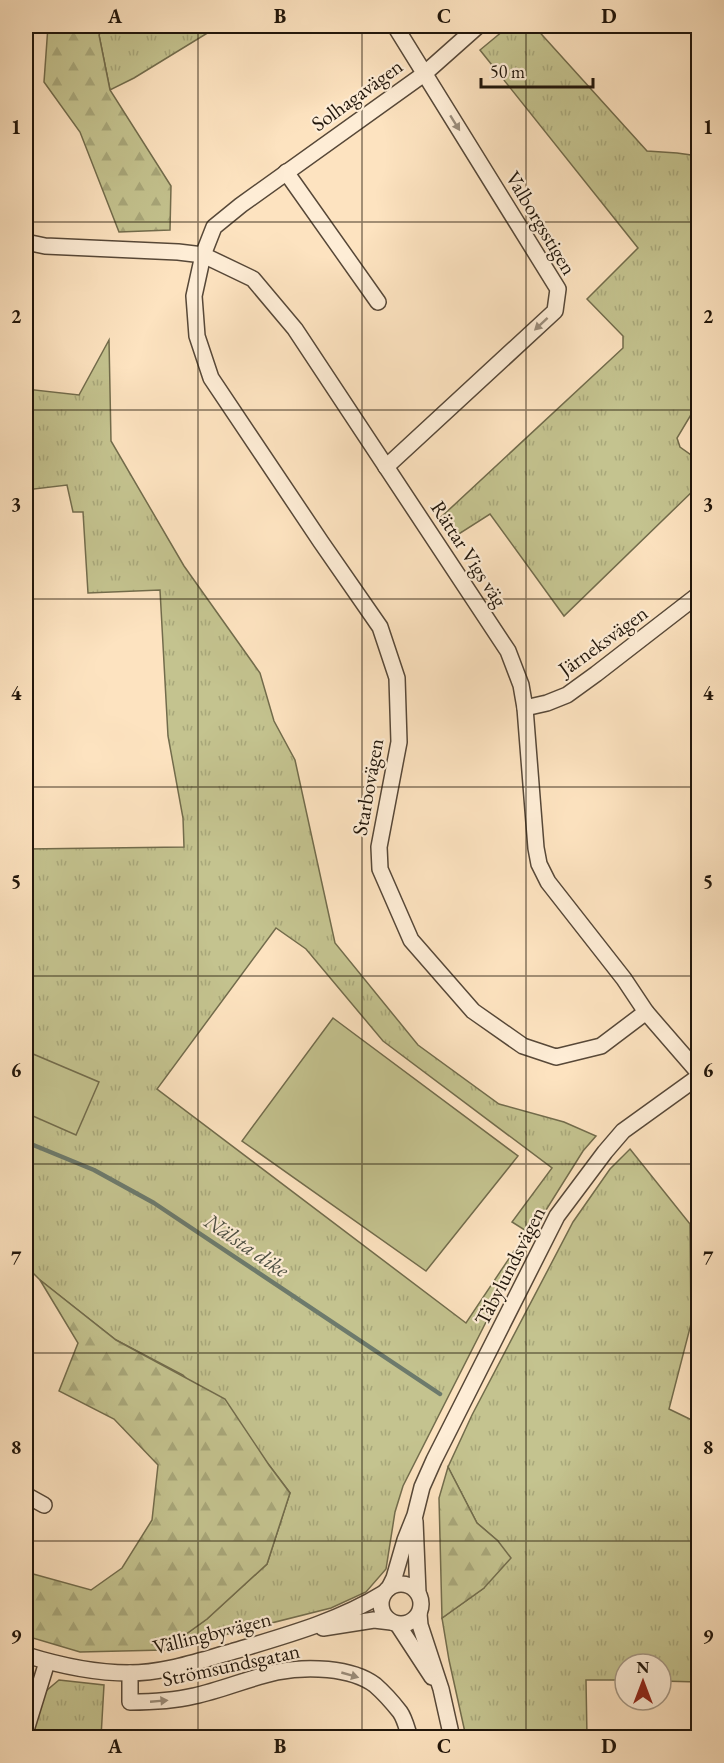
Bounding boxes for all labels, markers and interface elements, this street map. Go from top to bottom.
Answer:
text: A [107,3,123,29]
text: B [274,3,286,29]
text: C [437,3,451,29]
text: D [601,3,617,29]
scale bar [481,51,594,89]
street label: Solhagavägen [306,52,408,137]
text: 50 m [490,60,525,83]
text: 1 [11,114,21,140]
text: 1 [703,114,713,140]
one-way arrow [449,115,460,131]
street label: Valborgsstigen [500,166,583,280]
text: 2 [11,303,22,329]
text: 2 [703,303,714,329]
one-way arrow [533,317,548,331]
text: 3 [11,491,21,517]
text: 3 [703,491,713,517]
street label: Rättar Vigs väg [425,495,514,613]
street label: Järneksvägen [551,599,653,683]
text: 4 [11,680,22,706]
text: 4 [703,680,714,706]
street label: Starbovägen [346,736,389,838]
text: 5 [11,868,21,894]
text: 5 [703,868,713,894]
text: 6 [11,1057,22,1083]
text: 6 [703,1057,714,1083]
street label: Täbylundsvägen [468,1202,551,1330]
water label: Nälsta dike [198,1206,295,1285]
text: 7 [11,1245,22,1271]
text: 7 [703,1245,714,1271]
text: 8 [11,1434,21,1460]
text: 8 [703,1434,713,1460]
street label: Vällingbyvägen [150,1605,274,1660]
text: 9 [11,1623,22,1649]
text: 9 [703,1623,714,1649]
street label: Strömsundsgatan [160,1637,302,1692]
north arrow [613,1652,673,1712]
text: N [637,1657,650,1678]
one-way arrow [341,1671,359,1680]
one-way arrow [150,1696,169,1706]
text: A [107,1733,123,1759]
text: B [274,1733,286,1759]
text: C [437,1733,451,1759]
text: D [601,1733,617,1759]

